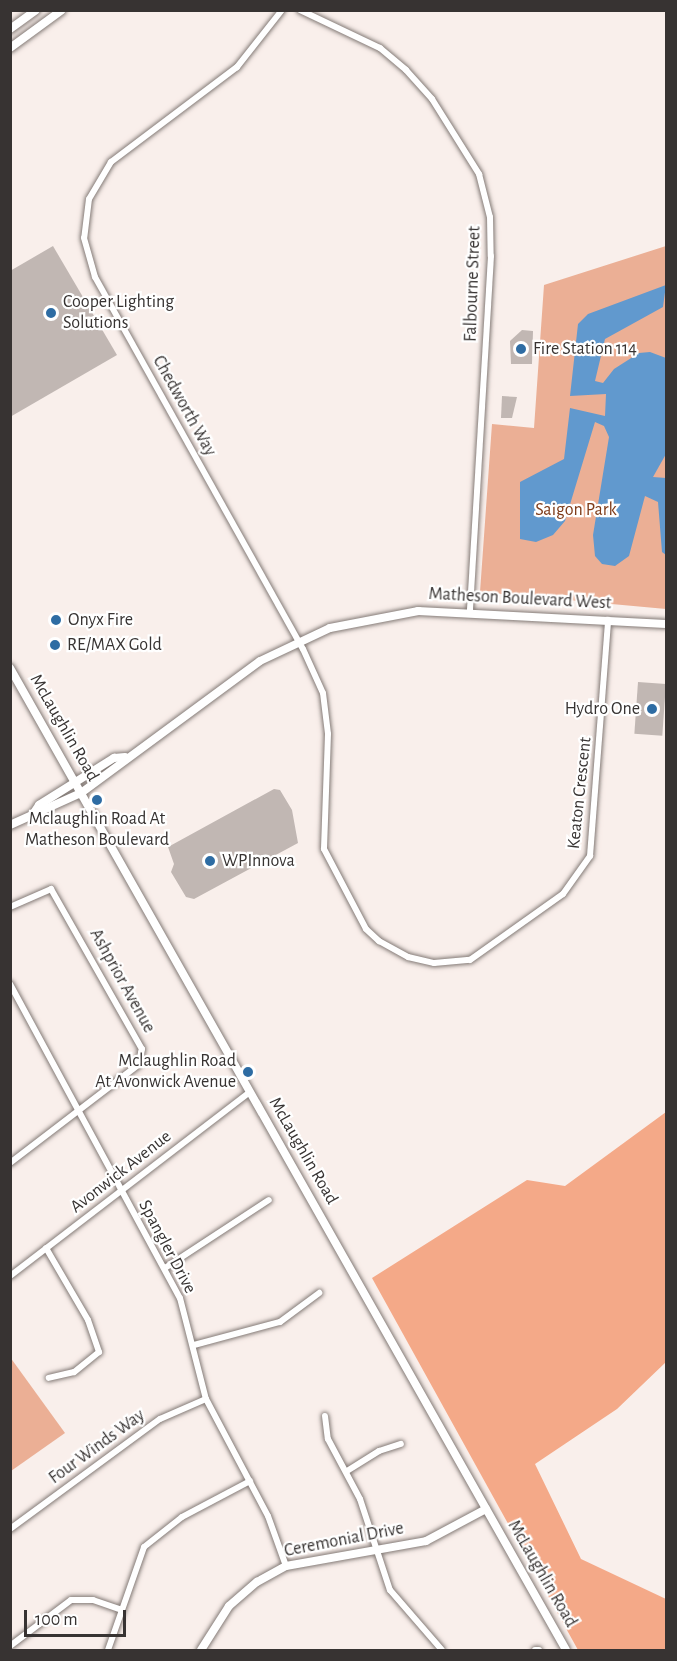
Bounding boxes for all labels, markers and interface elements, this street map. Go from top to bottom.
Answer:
street label: Falbourne Street [460,226,486,342]
place label: Cooper Lighting Solutions [63,292,174,334]
marker: Cooper Lighting Solutions [44,306,58,320]
place label: Fire Station 114 [533,338,637,360]
marker: Fire Station 114 [514,342,528,356]
street label: Chedworth Way [147,352,221,460]
park label: Saigon Park [535,499,617,521]
street label: Matheson Boulevard West [428,583,612,615]
place label: Onyx Fire [68,609,133,631]
marker: Onyx Fire [49,613,63,627]
place label: RE/MAX Gold [67,634,162,656]
marker: RE/MAX Gold [48,638,62,652]
street label: McLaughlin Road [25,671,103,785]
place label: Hydro One [565,698,640,720]
marker: Hydro One [645,702,659,716]
street label: Keaton Crescent [563,736,597,850]
marker: Mclaughlin Road At Matheson Boulevard [90,793,104,807]
place label: Mclaughlin Road At Matheson Boulevard [25,809,169,852]
place label: WPInnova [222,850,295,872]
marker: WPInnova [203,854,217,868]
street label: Ashprior Avenue [85,925,159,1037]
place label: Mclaughlin Road At Avonwick Avenue [95,1051,236,1094]
marker: Mclaughlin Road At Avonwick Avenue [241,1065,255,1079]
street label: McLaughlin Road [264,1094,342,1208]
street label: Avonwick Avenue [66,1126,176,1218]
street label: Spangler Drive [133,1197,201,1297]
street label: Four Winds Way [45,1405,149,1489]
street label: McLaughlin Road [503,1517,581,1631]
street label: Ceremonial Drive [282,1518,406,1562]
scale bar [27,1598,129,1636]
text: 100 m [35,1611,78,1629]

